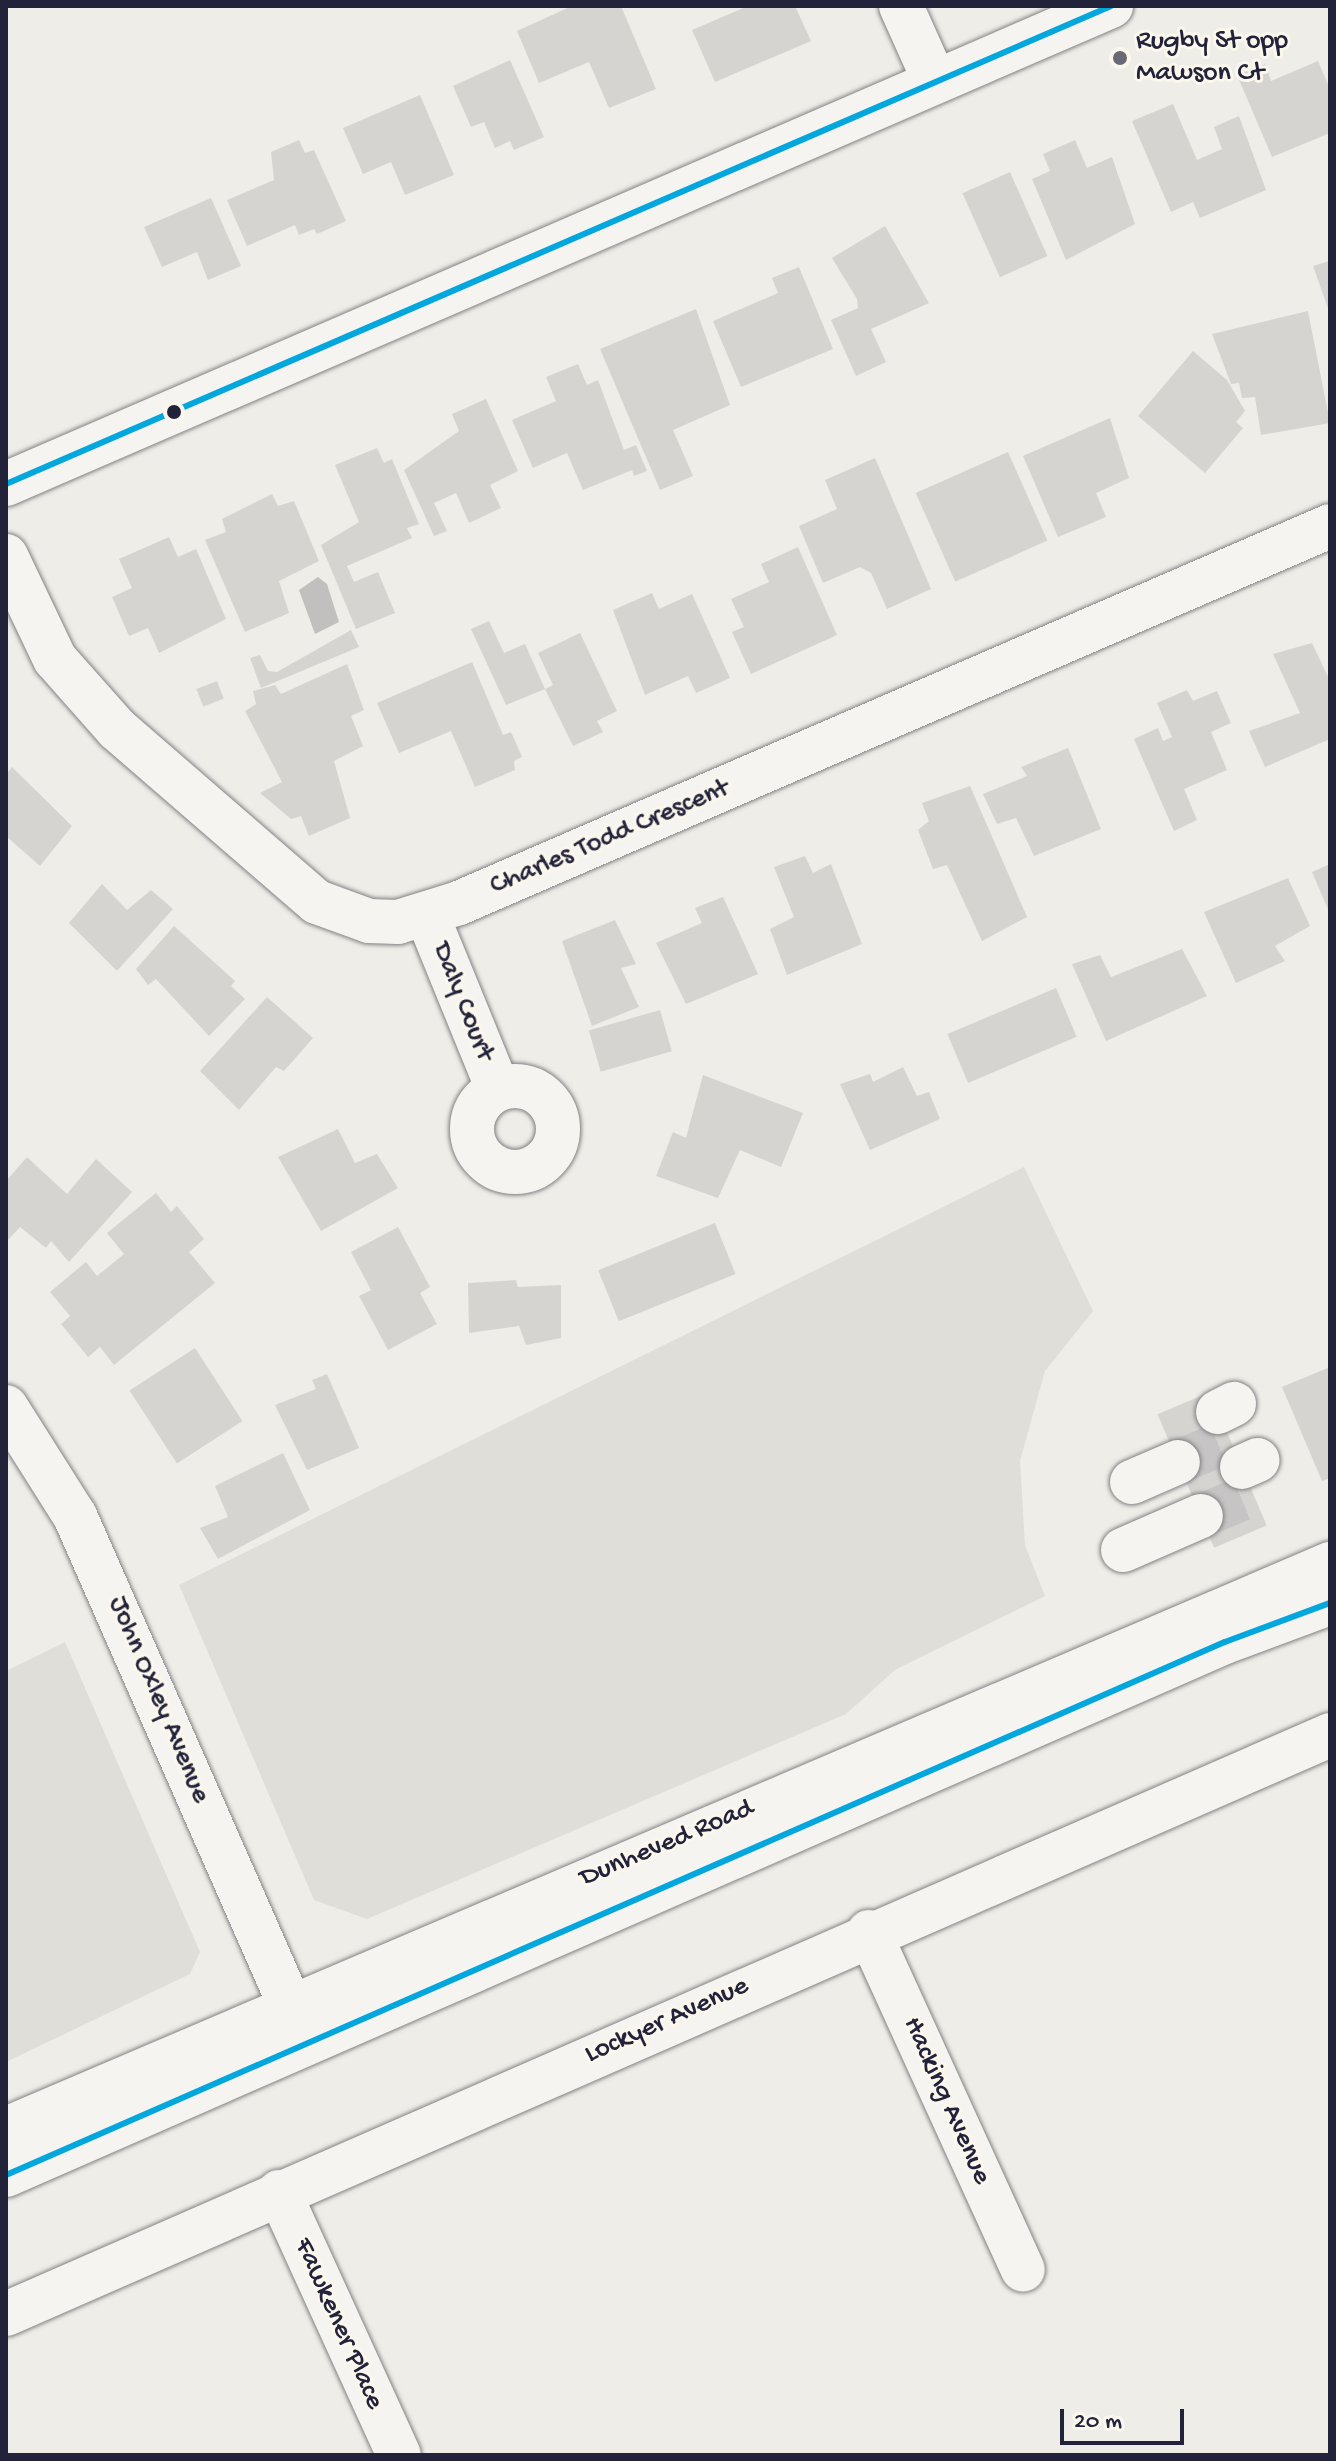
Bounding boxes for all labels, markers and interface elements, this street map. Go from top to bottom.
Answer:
place label: Rugby St opp Mawson Ct [1136,25,1288,91]
marker: Rugby St opp Mawson Ct [1111,49,1129,67]
unlabelled marker [166,404,182,420]
street label: Charles Todd Crescent [485,772,735,904]
street label: Daly Court [423,938,501,1066]
street label: John Oxley Avenue [99,1592,217,1808]
street label: Dunheved Road [575,1792,759,1896]
street label: Lockyer Avenue [580,1970,754,2072]
street label: Hacking Avenue [894,2012,998,2190]
street label: Fawkener Place [285,2233,391,2415]
scale bar [1064,2393,1188,2443]
text: 20 m [1074,2408,1122,2437]

